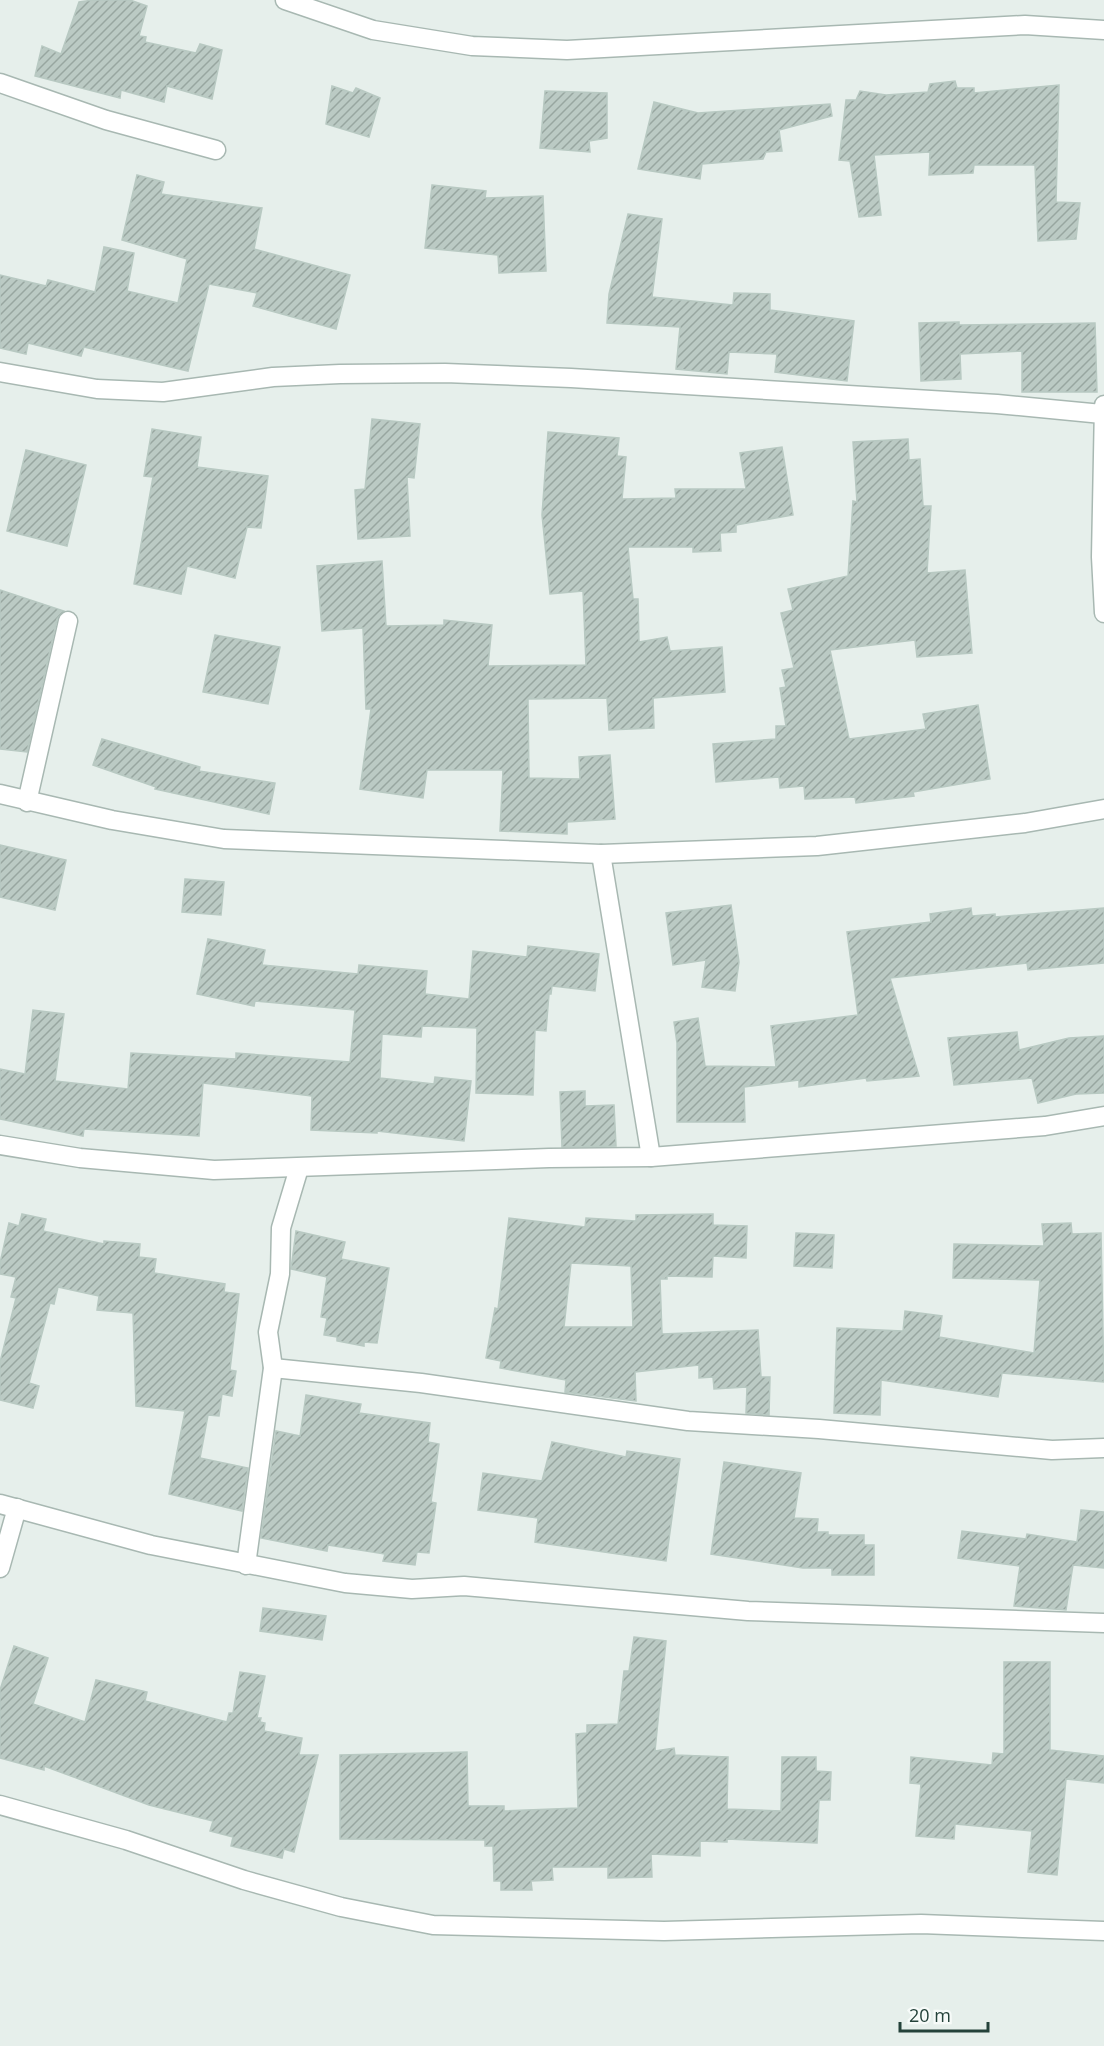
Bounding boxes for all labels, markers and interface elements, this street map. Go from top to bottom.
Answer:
scale bar [900,1995,988,2033]
text: 20 m [909,2003,951,2027]

